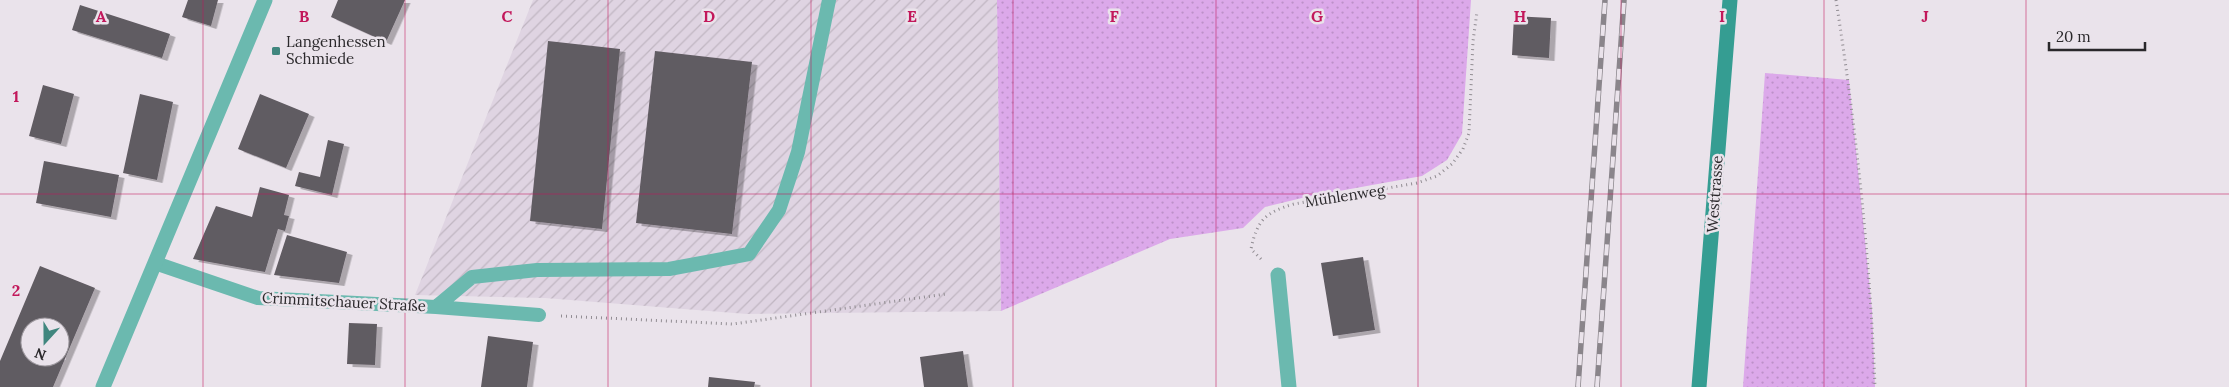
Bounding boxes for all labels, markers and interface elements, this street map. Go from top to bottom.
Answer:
text: A [96,6,107,26]
text: B [299,6,310,26]
text: C [501,6,513,26]
text: D [703,6,715,26]
text: E [907,6,917,26]
text: F [1109,6,1119,26]
text: G [1311,6,1323,26]
text: H [1514,6,1527,26]
text: I [1719,6,1725,26]
text: J [1921,6,1929,26]
scale bar [2049,20,2145,52]
text: 20 m [2056,27,2091,46]
place label: Langenhessen Schmiede [286,32,386,68]
marker: Langenhessen Schmiede [270,45,282,57]
text: 1 [13,86,19,106]
street label: Westtrasse [1702,155,1727,233]
street label: Mühlenweg [1303,180,1387,211]
text: 2 [12,280,20,300]
street label: Crimmitschauer Straße [262,288,426,315]
north arrow [20,317,70,367]
text: N [32,344,49,364]

